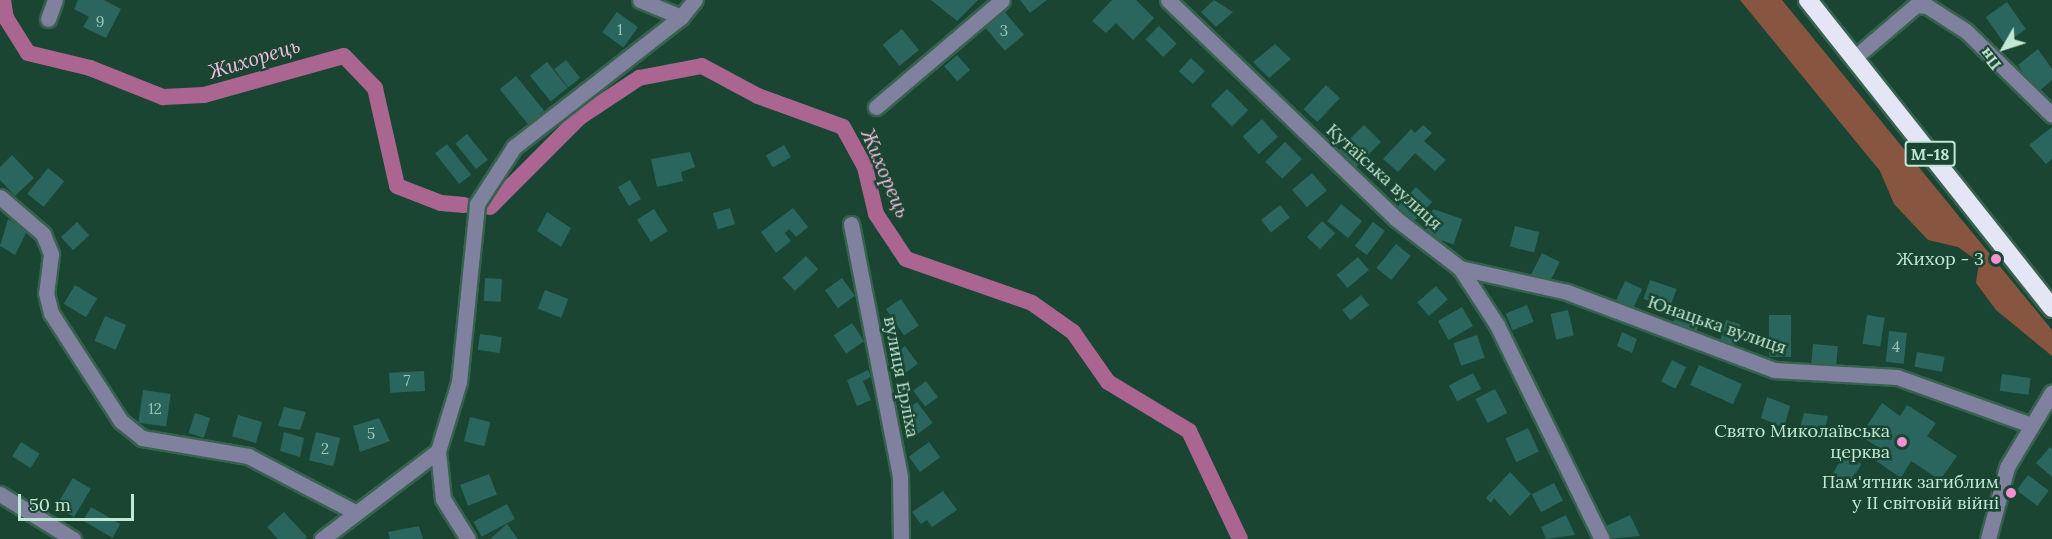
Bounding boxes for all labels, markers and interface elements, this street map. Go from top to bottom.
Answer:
house number: 9 [96,13,104,31]
north arrow [1974,18,2034,78]
house number: 1 [617,21,623,39]
house number: 3 [1000,22,1008,40]
water label: Жихорець [205,33,303,83]
text: Пн [1975,44,2005,75]
street label: Кутаїська вулиця [1322,119,1446,235]
water label: Жихорець [857,125,915,221]
road number: М-18 [1904,141,1956,167]
place label: Жихор - 3 [1896,248,1984,270]
marker: Жихор - 3 [1989,252,2003,266]
street label: Юнацька вулиця [1645,291,1789,359]
street label: вулиця Ерліха [879,315,923,439]
house number: 4 [1892,338,1900,356]
house number: 7 [404,372,410,390]
house number: 12 [148,400,162,418]
place label: Свято Миколаївська церква [1714,421,1890,464]
house number: 5 [367,425,375,443]
marker: Свято Миколаївська церква [1895,435,1909,449]
house number: 2 [321,440,329,458]
place label: Пам'ятник загиблим у II світовій війні [1822,472,1999,514]
scale bar [21,482,136,520]
marker: Пам'ятник загиблим у II світовій війні [2004,486,2018,500]
text: 50 m [29,493,71,516]

